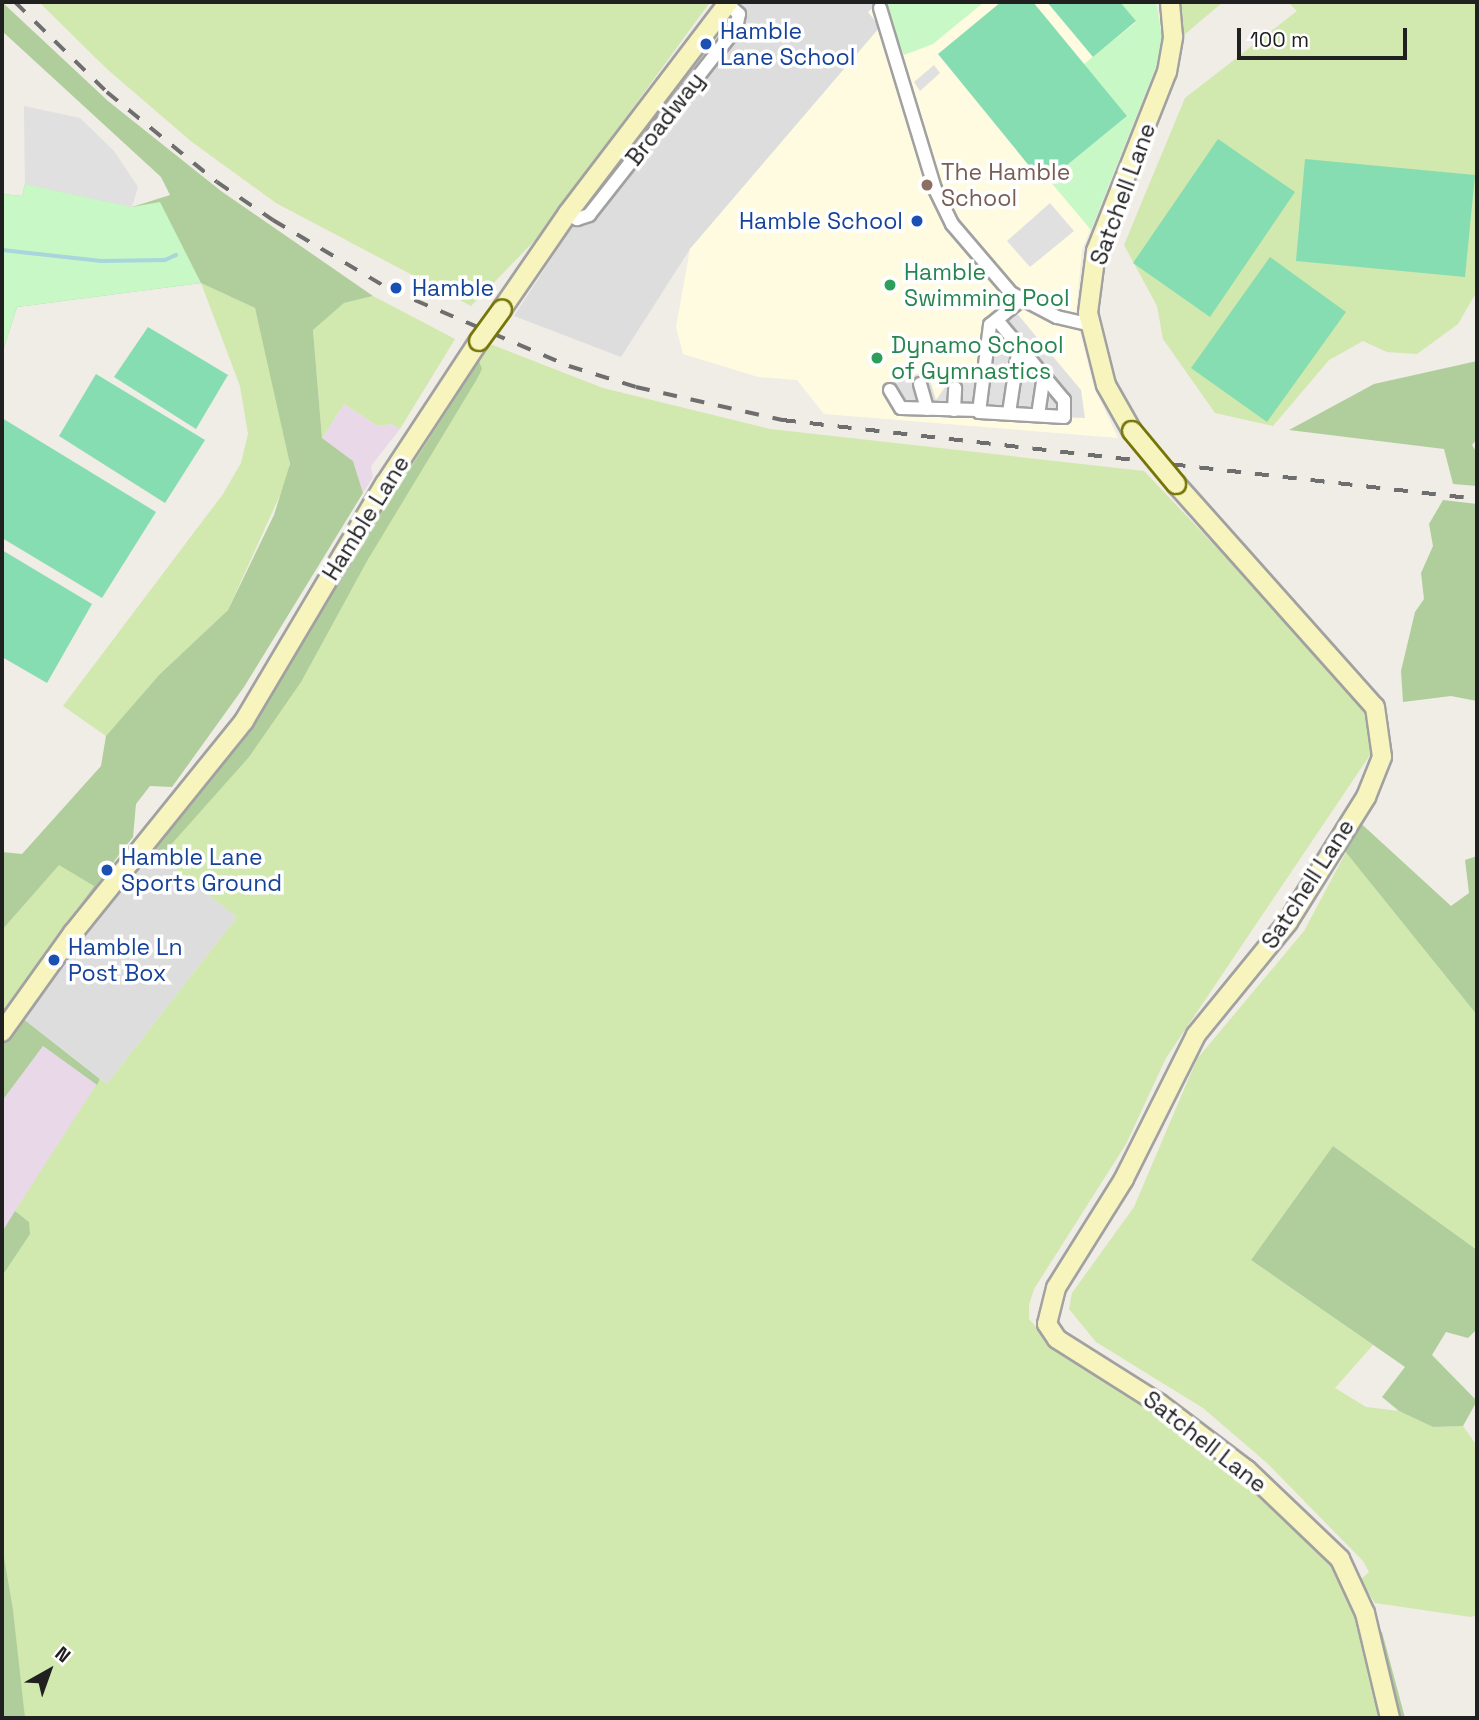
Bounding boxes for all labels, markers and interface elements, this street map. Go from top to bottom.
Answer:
scale bar [1241,14,1411,58]
place label: Hamble Lane School [720,17,855,71]
text: 100 m [1250,26,1309,53]
marker: Hamble Lane School [698,36,714,52]
street label: Broadway [620,67,710,171]
street label: Satchell Lane [1085,119,1161,269]
place label: The Hamble School [941,158,1070,212]
marker: The Hamble School [919,177,935,193]
place label: Hamble School [739,207,903,235]
marker: Hamble School [909,213,925,229]
place label: Hamble Swimming Pool [904,258,1070,312]
place label: Hamble [412,274,494,302]
marker: Hamble Swimming Pool [882,277,898,293]
marker: Hamble [386,278,406,298]
place label: Dynamo School of Gymnastics [891,331,1064,385]
marker: Dynamo School of Gymnastics [869,350,885,366]
street label: Hamble Lane [317,451,415,585]
street label: Satchell Lane [1256,814,1360,954]
place label: Hamble Lane Sports Ground [121,843,282,897]
marker: Hamble Lane Sports Ground [99,862,115,878]
place label: Hamble Ln Post Box [68,933,183,987]
marker: Hamble Ln Post Box [46,952,62,968]
street label: Satchell Lane [1138,1385,1272,1499]
north arrow [14,1636,84,1706]
text: N [50,1641,76,1668]

